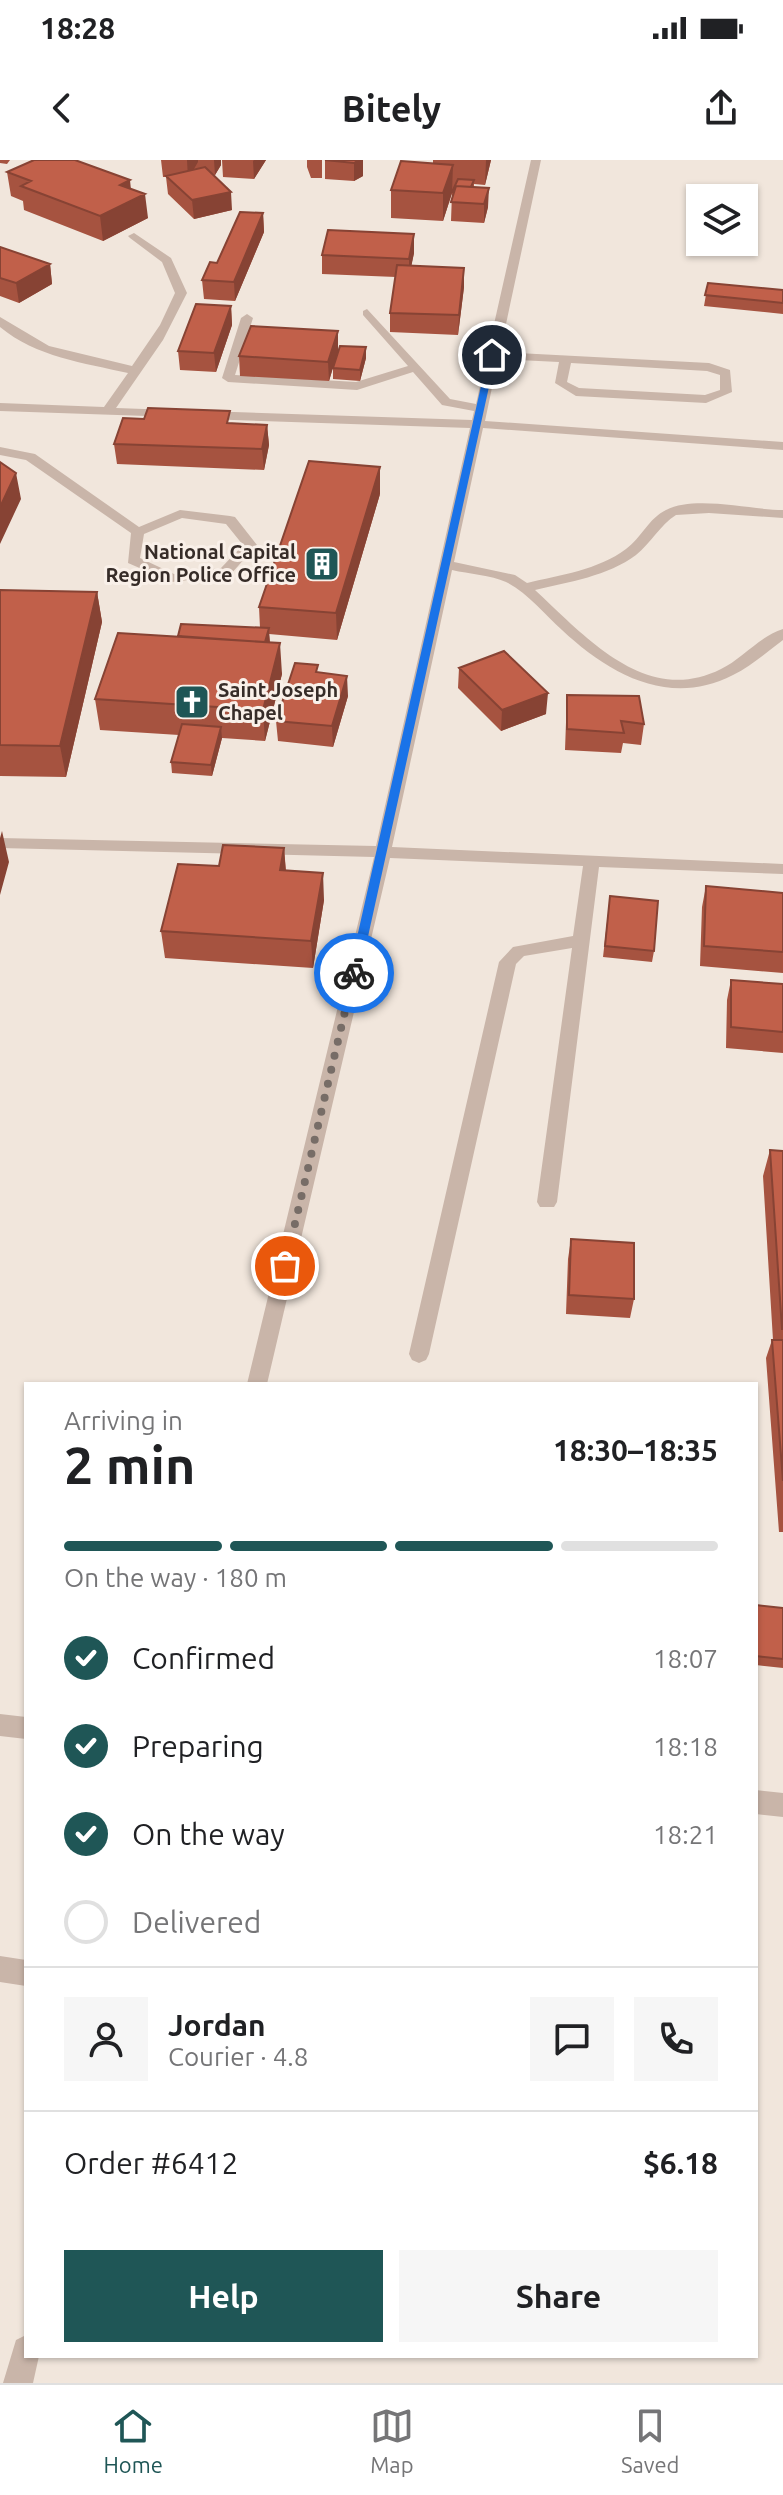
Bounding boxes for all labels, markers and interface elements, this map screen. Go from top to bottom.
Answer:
text: 18:28 [40,11,115,45]
icon: back [40,86,84,130]
icon: share [699,86,743,130]
text: Bitely [342,88,441,129]
map controls [686,184,758,256]
button: layers [686,184,758,256]
pin [458,321,526,389]
icon: home [470,333,514,377]
place label: National Capital Region Police Office [106,540,296,586]
building icon: National Capital Region Police Office [303,545,341,583]
place label: Saint Joseph Chapel [218,678,338,724]
church icon: Saint Joseph Chapel [173,683,211,721]
courier [314,933,394,1013]
icon: bike [332,951,376,995]
pin [251,1232,319,1300]
icon: bag [263,1244,307,1288]
text: Arriving in [64,1406,183,1435]
text: 18:30–18:35 [553,1433,718,1467]
text: 2 min [64,1436,195,1494]
text: On the way · 180 m [64,1563,287,1592]
icon: check [64,1636,108,1680]
text: Confirmed [132,1641,275,1675]
text: 18:07 [653,1644,718,1673]
icon: check [64,1724,108,1768]
text: Preparing [132,1729,264,1763]
text: 18:18 [653,1732,718,1761]
icon: check [64,1812,108,1856]
text: On the way [132,1817,285,1851]
text: 18:21 [653,1820,718,1849]
text: Delivered [132,1905,261,1939]
button: person [64,1997,148,2081]
button: chat [530,1997,614,2081]
button: phone [634,1997,718,2081]
text: Jordan [168,2008,266,2042]
text: Courier · 4.8 [168,2042,308,2071]
text: Order #6412 [64,2146,238,2180]
text: $6.18 [643,2146,718,2180]
button: Help [64,2250,383,2342]
button: Share [399,2250,718,2342]
tab: Home [104,2404,163,2477]
tab: Map [370,2404,414,2477]
tab: Saved [621,2404,679,2477]

